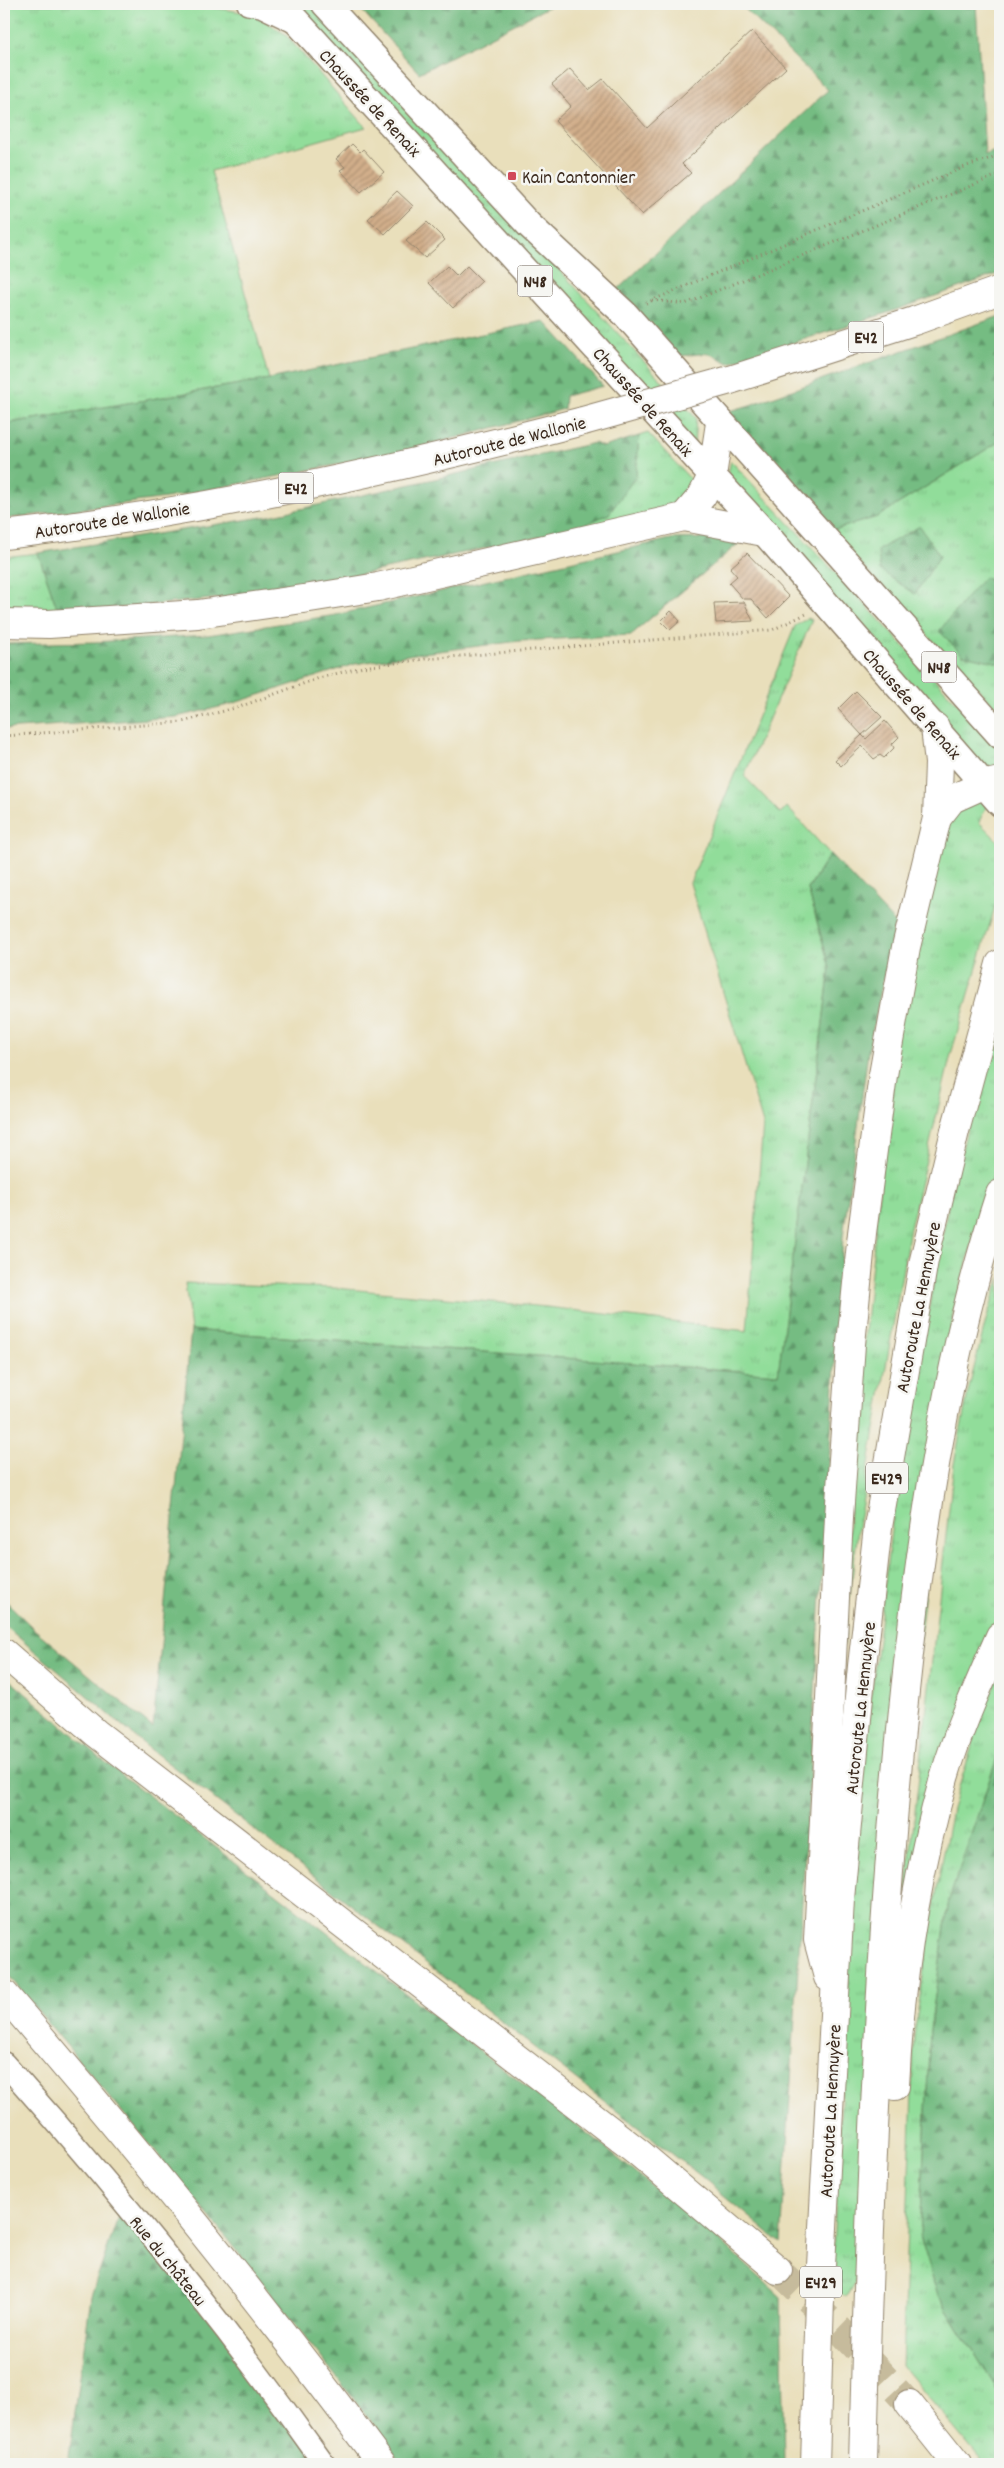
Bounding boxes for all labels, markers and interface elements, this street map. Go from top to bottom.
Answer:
street label: Chaussée de Renaix [311,44,426,165]
place label: Kain Cantonnier [522,166,635,193]
marker: Kain Cantonnier [506,170,518,182]
road number: N48 [518,266,552,296]
road number: E42 [848,322,884,352]
street label: Chaussée de Renaix [585,342,698,464]
street label: Autoroute de Wallonie [430,411,589,475]
road number: E42 [278,472,314,503]
street label: Autoroute de Wallonie [33,497,192,548]
street label: Chaussée de Renaix [854,644,966,767]
road number: N48 [922,652,956,682]
street label: Autoroute La Hennuyère [891,1220,950,1395]
road number: E429 [866,1462,908,1494]
street label: Autoroute La Hennuyère [840,1621,885,1796]
street label: Autoroute La Hennuyère [814,2024,851,2199]
street label: Rue du château [121,2211,211,2313]
road number: E429 [800,2266,842,2298]

